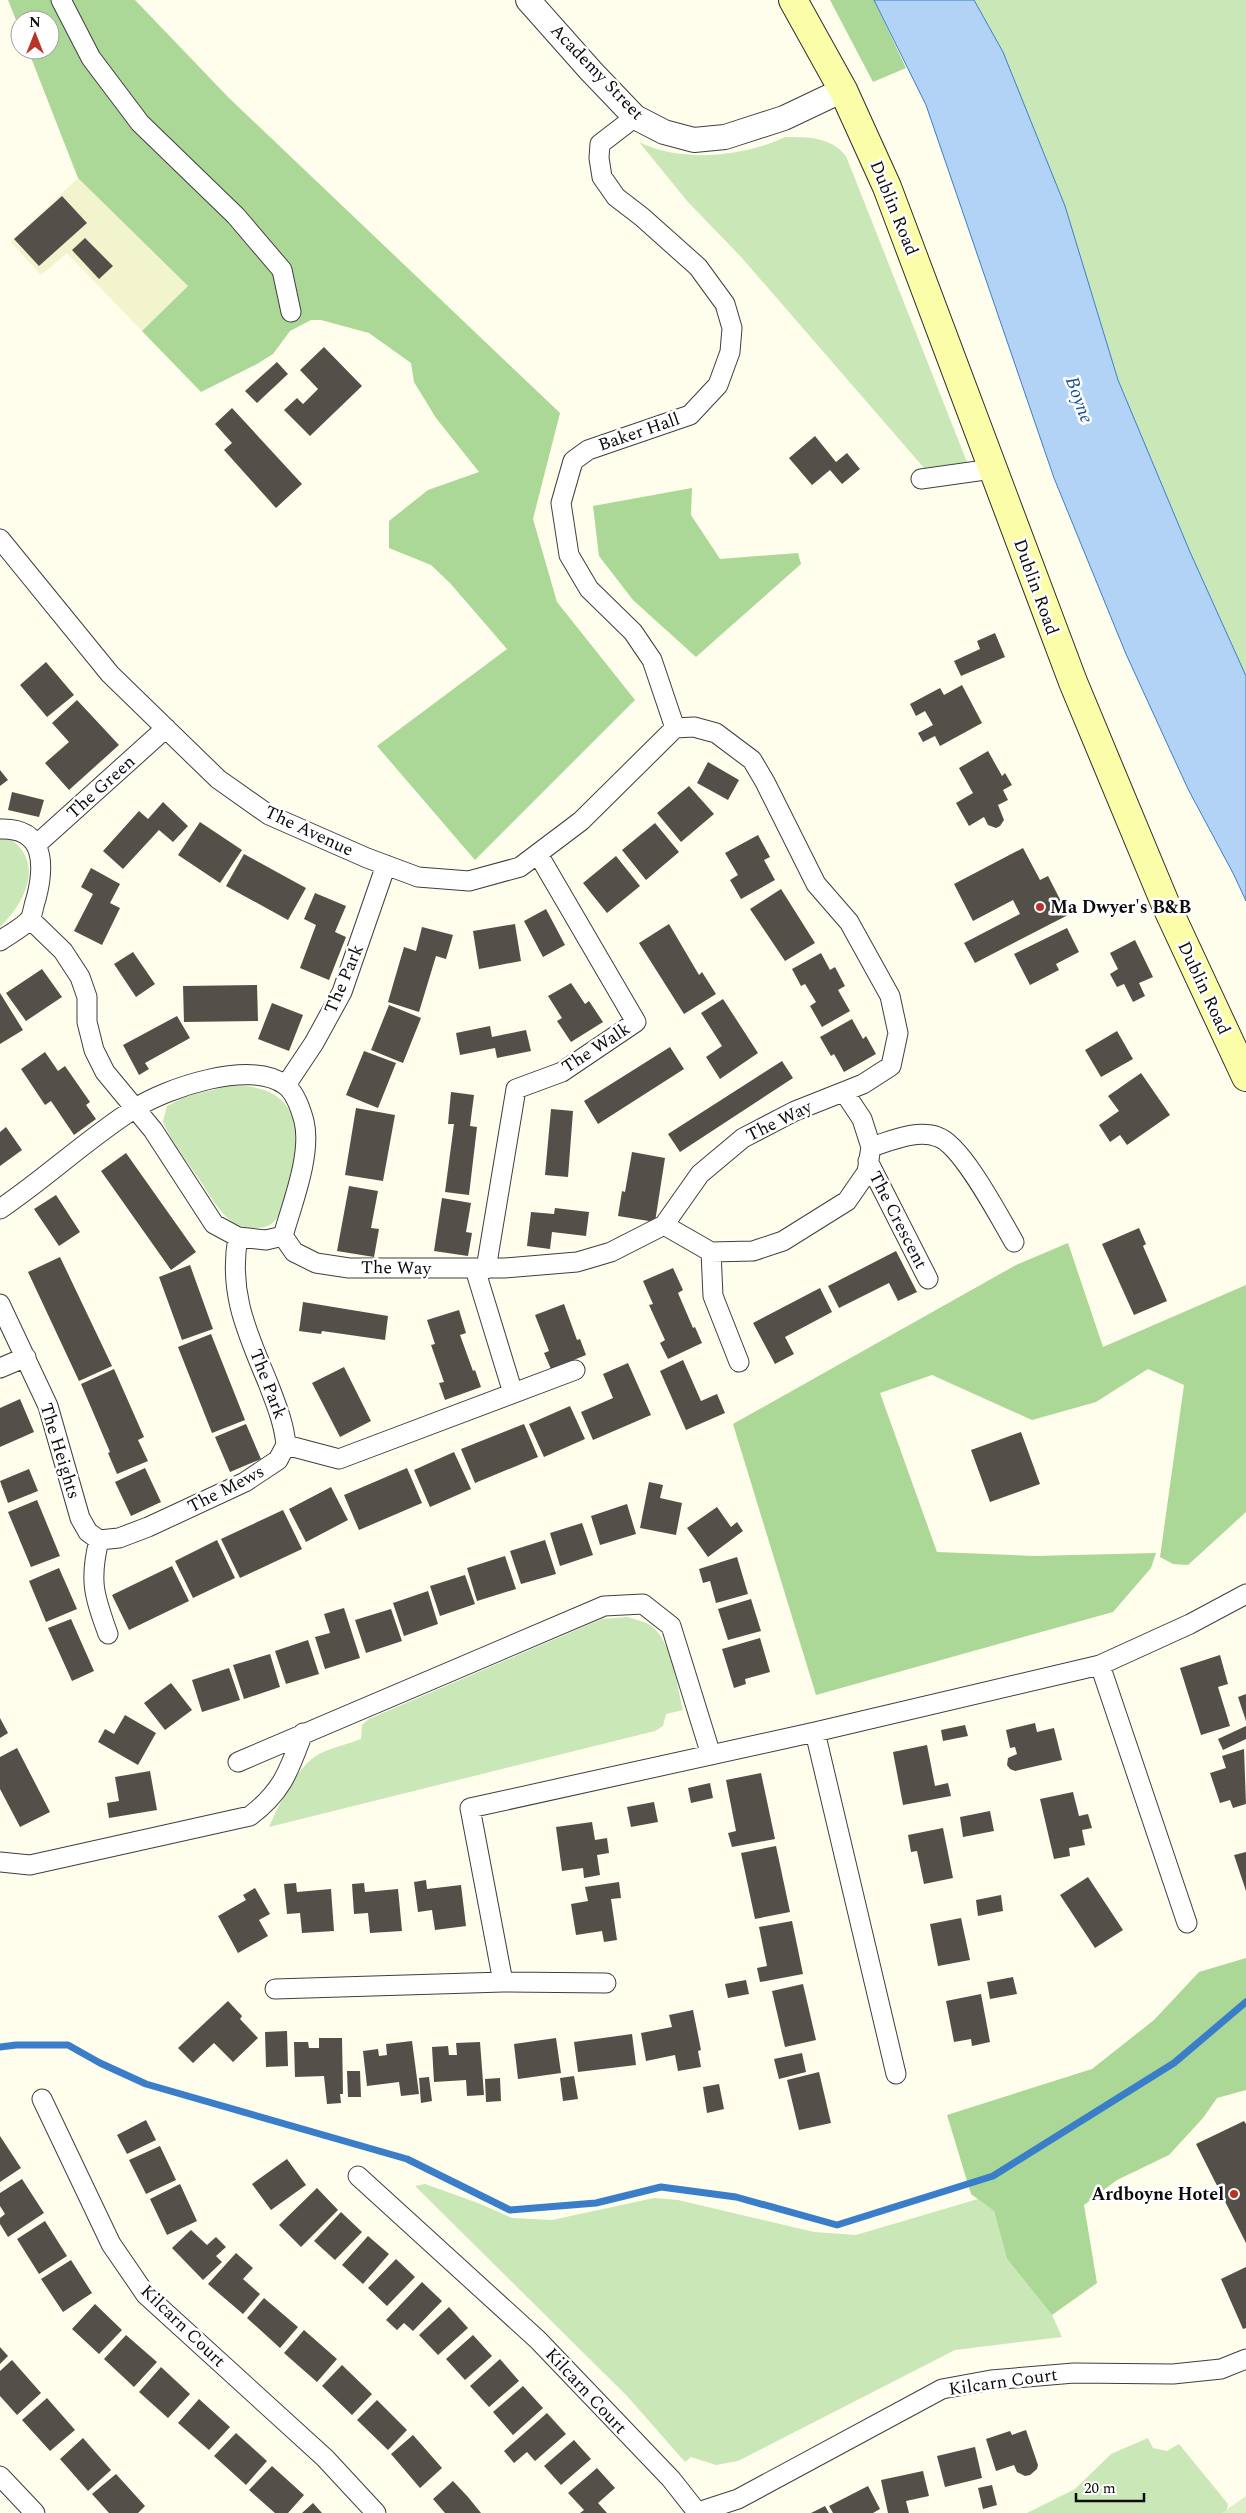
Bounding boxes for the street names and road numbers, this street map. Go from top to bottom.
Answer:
street label: Academy Street [544,18,650,126]
street label: Dublin Road [863,156,925,260]
street label: Baker Hall [595,405,683,459]
street label: Dublin Road [1006,535,1066,639]
street label: The Green [60,749,142,825]
street label: The Avenue [260,799,358,863]
street label: Dublin Road [1171,937,1237,1039]
street label: The Park [317,940,371,1018]
street label: The Walk [556,1016,636,1080]
street label: The Way [741,1093,818,1149]
street label: The Crescent [862,1166,934,1274]
street label: The Way [361,1254,433,1282]
street label: The Park [242,1345,294,1423]
street label: The Heights [33,1400,87,1502]
street label: The Mews [183,1458,269,1520]
street label: Kilcarn Court [134,2278,232,2374]
street label: Kilcarn Court [539,2342,633,2440]
street label: Kilcarn Court [947,2361,1059,2403]

